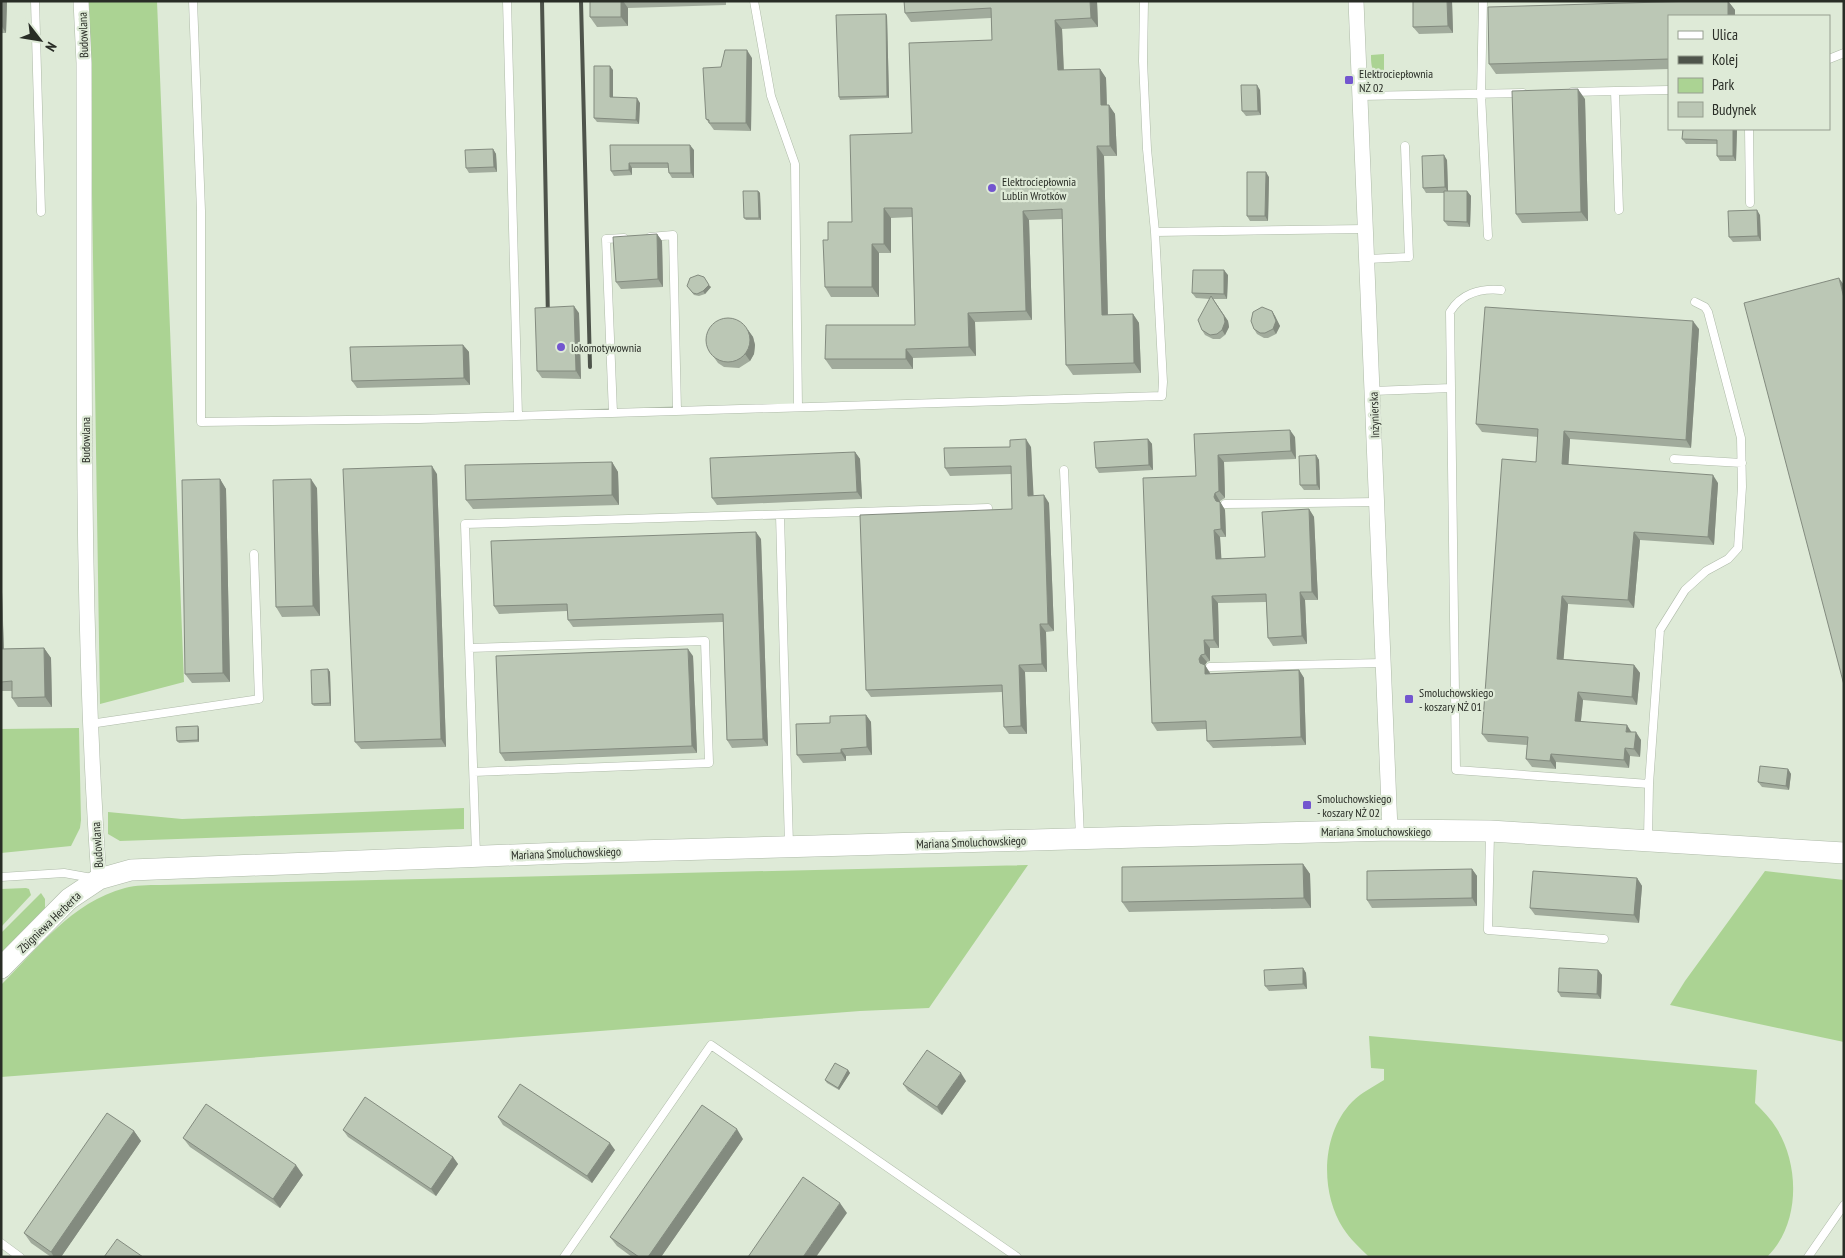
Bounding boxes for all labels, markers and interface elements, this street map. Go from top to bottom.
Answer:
street label: Budowlana [75,12,91,58]
north arrow [15,15,65,65]
legend [1668,15,1830,130]
text: Ulica [1712,25,1738,44]
text: N [41,39,61,55]
text: Kolej [1712,50,1738,69]
place label: Elektrociepłownia NŻ 02 [1359,66,1433,95]
marker: Elektrociepłownia NŻ 02 [1343,74,1355,86]
text: Park [1712,75,1734,94]
text: Budynek [1712,100,1756,119]
place label: Elektrociepłownia Lublin Wrotków [1002,174,1076,203]
marker: Elektrociepłownia Lublin Wrotków [986,182,998,194]
place label: lokomotywownia [571,340,642,355]
marker: lokomotywownia [555,341,567,353]
street label: Inżynierska [1366,391,1382,438]
street label: Budowlana [78,417,93,463]
place label: Smoluchowskiego - koszary NŻ 01 [1419,685,1493,714]
marker: Smoluchowskiego - koszary NŻ 01 [1403,693,1415,705]
place label: Smoluchowskiego - koszary NŻ 02 [1317,791,1391,820]
marker: Smoluchowskiego - koszary NŻ 02 [1301,799,1313,811]
street label: Budowlana [88,821,106,868]
street label: Mariana Smoluchowskiego [1321,824,1431,839]
street label: Mariana Smoluchowskiego [916,833,1026,851]
street label: Mariana Smoluchowskiego [511,844,621,862]
street label: Zbigniewa Herberta [14,888,84,956]

